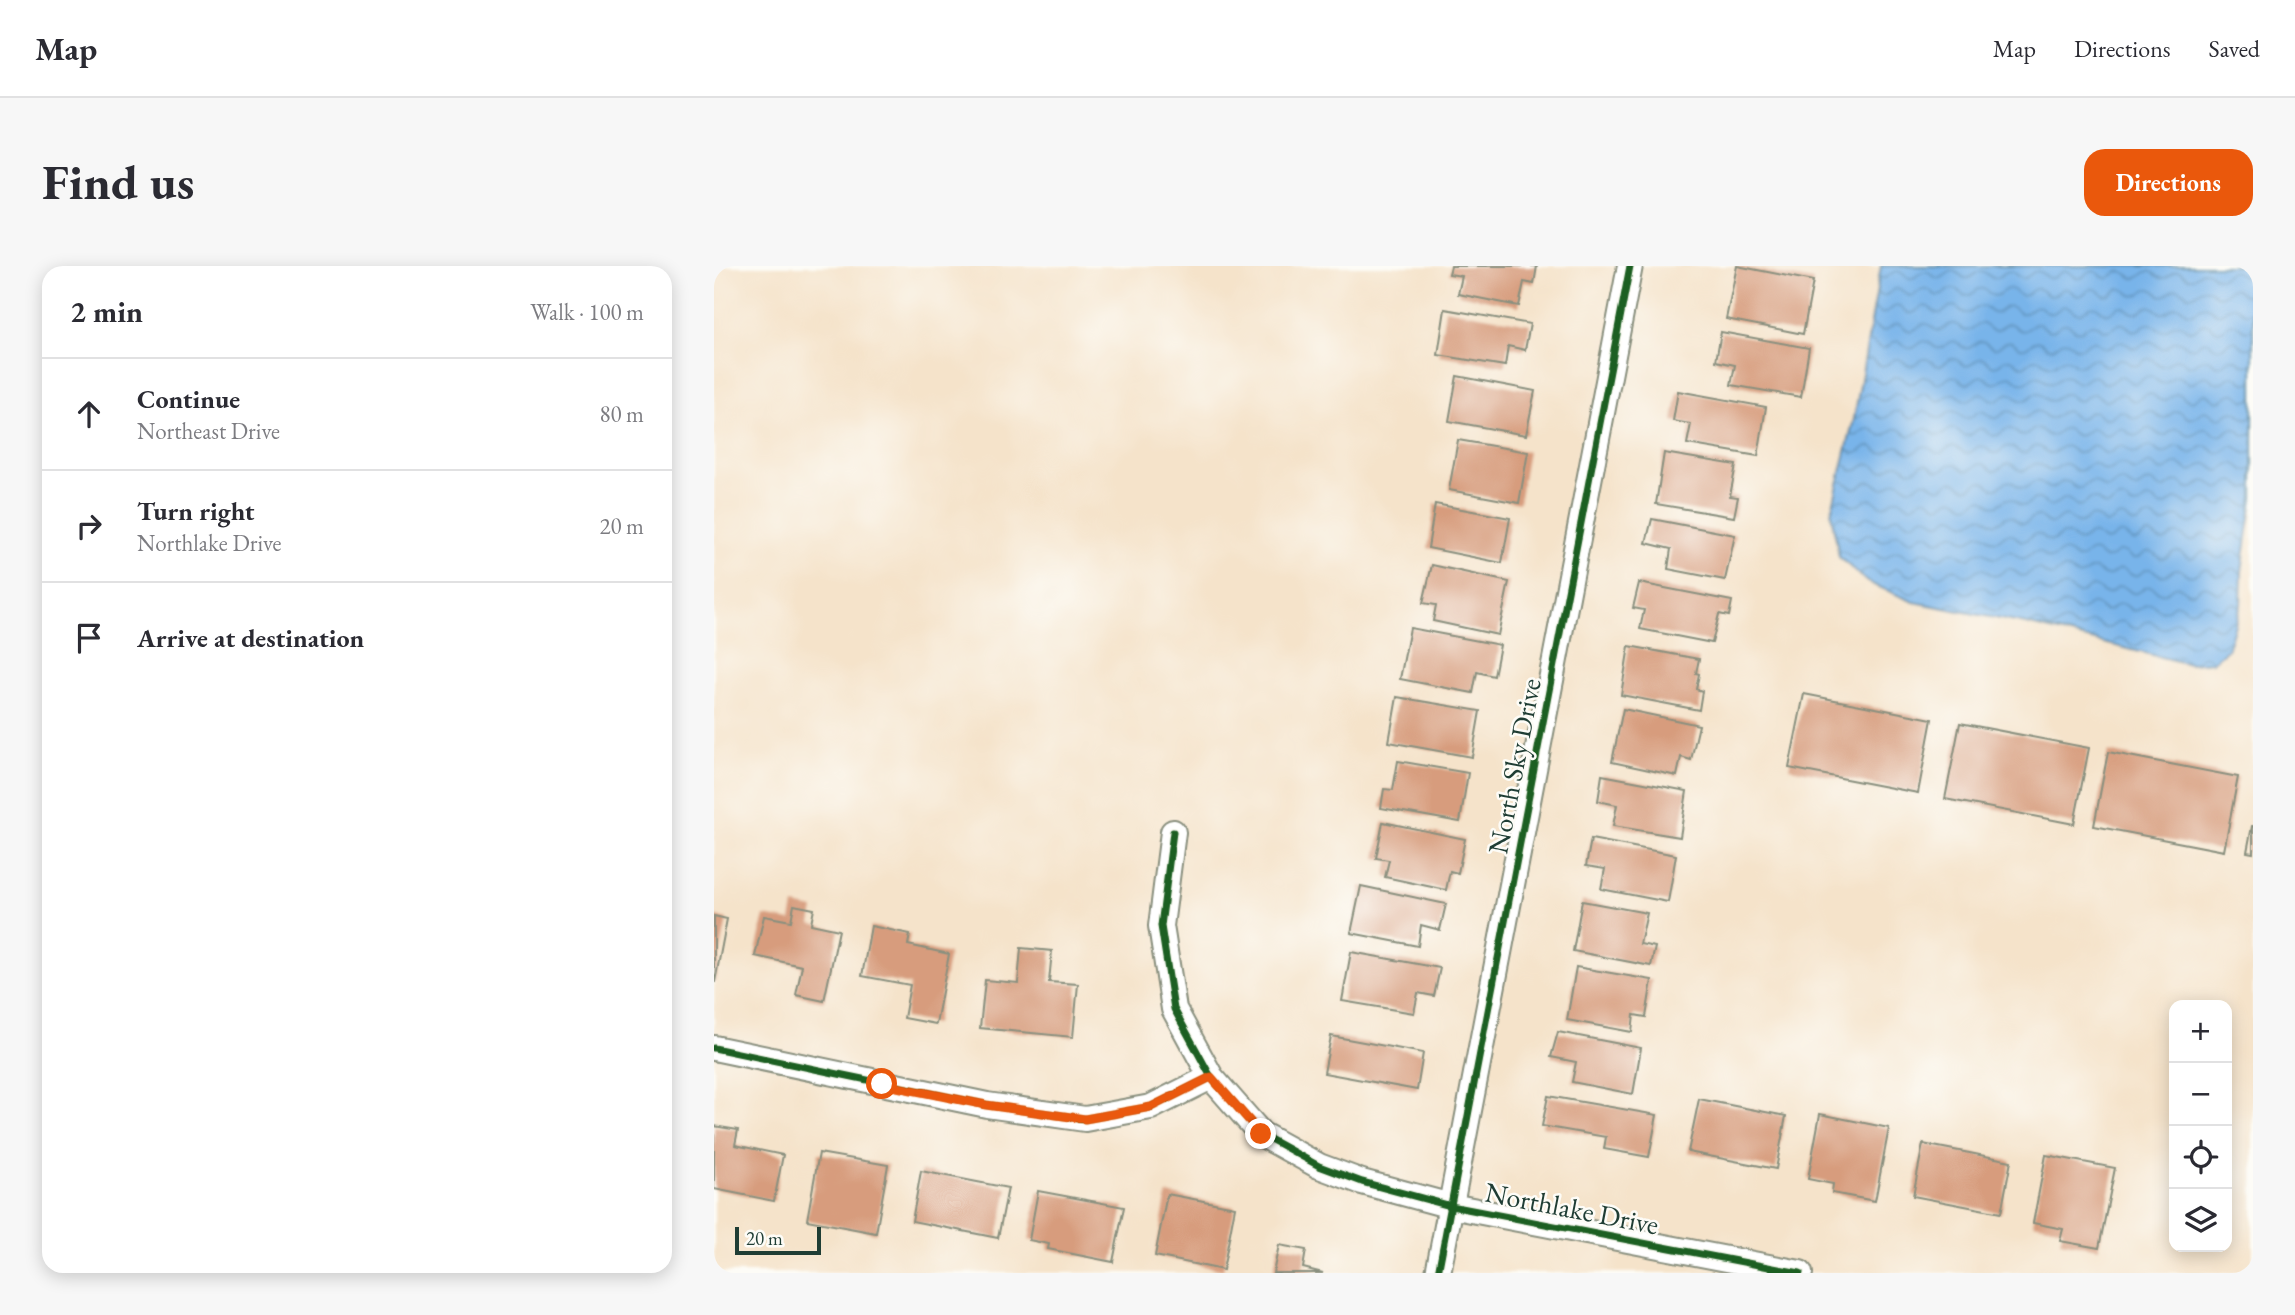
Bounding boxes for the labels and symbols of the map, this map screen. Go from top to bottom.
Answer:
street label: North Sky Drive [1479,675,1549,857]
route start [866,1068,897,1099]
route end [1245,1118,1276,1149]
street label: Northlake Drive [1482,1174,1662,1242]
scale bar [735,1224,821,1256]

